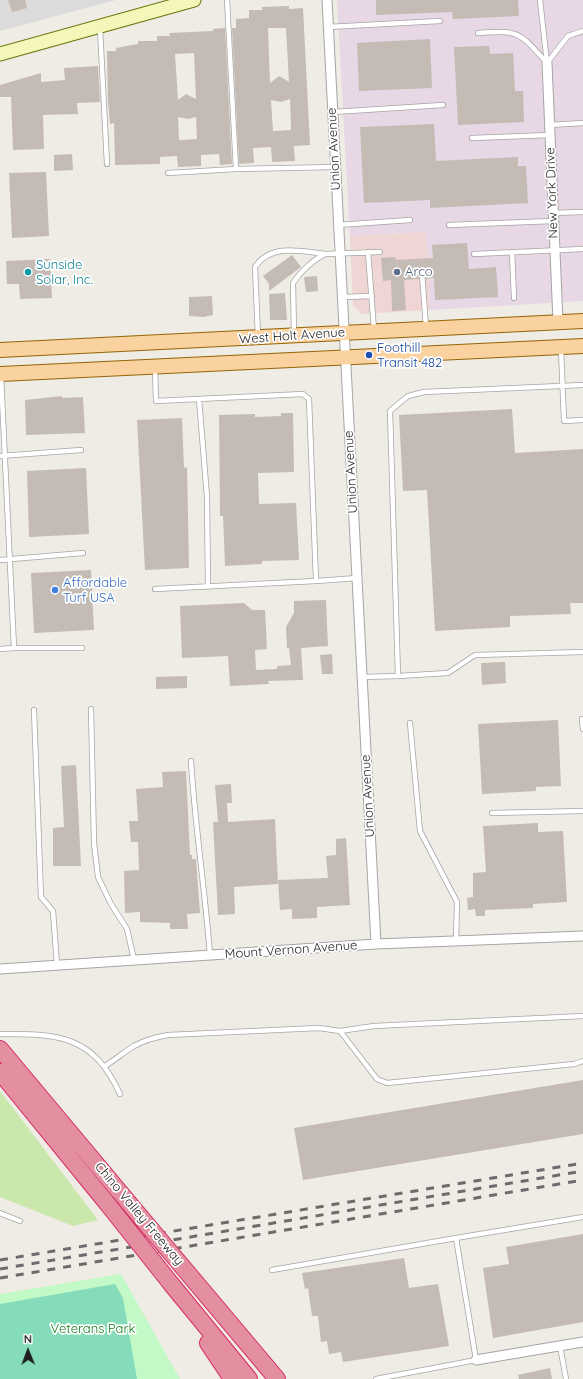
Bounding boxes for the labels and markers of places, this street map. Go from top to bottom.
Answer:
place label: Sunside Solar, Inc. [36,257,93,288]
place label: Arco [405,264,433,280]
marker: Sunside Solar, Inc. [23,267,33,277]
marker: Arco [392,267,402,277]
place label: Foothill Transit 482 [377,340,442,371]
marker: Foothill Transit 482 [364,350,374,360]
place label: Affordable Turf USA [63,575,127,606]
marker: Affordable Turf USA [50,585,60,595]

